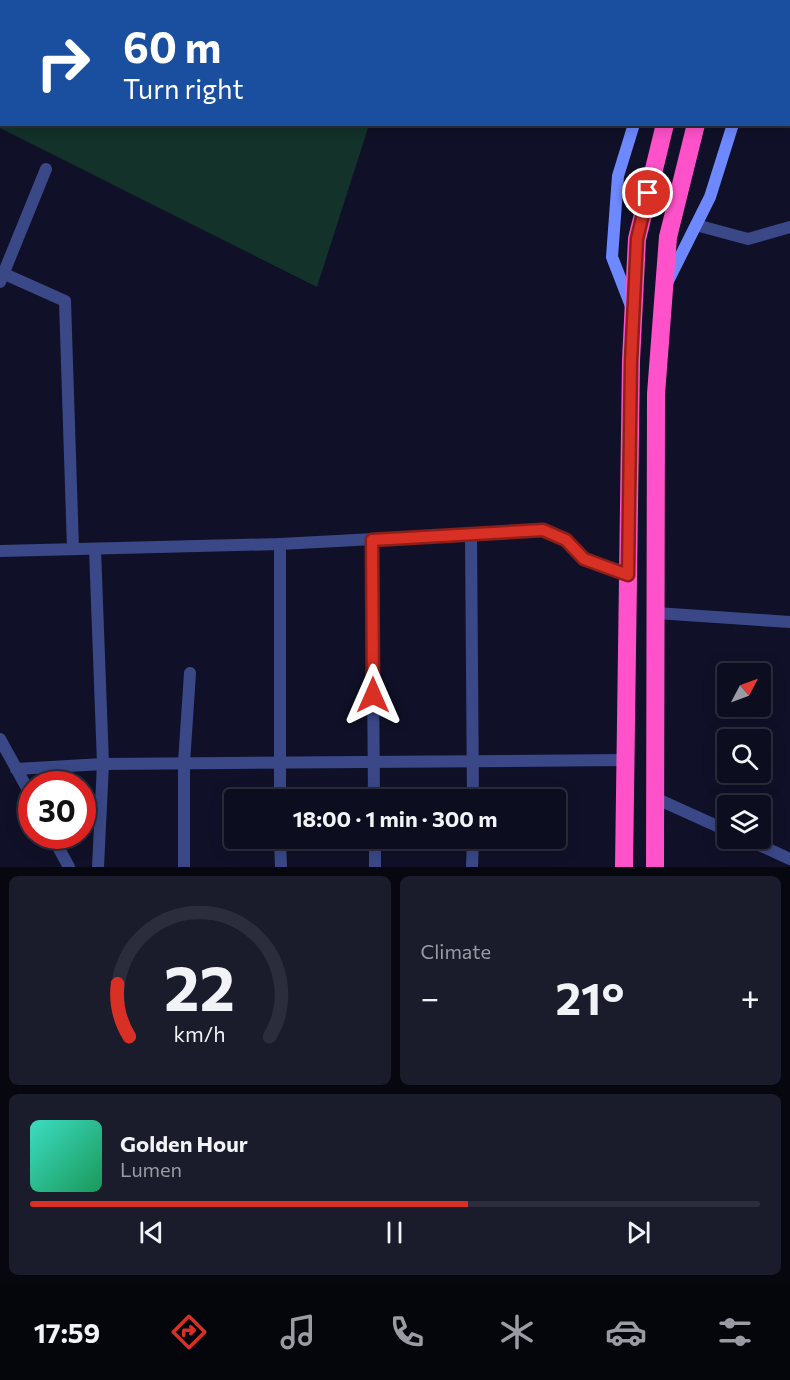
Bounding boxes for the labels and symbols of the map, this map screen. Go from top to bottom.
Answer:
pin [622,167,673,218]
position arrow [341,663,405,727]
north arrow [717,663,771,717]
speed limit sign: 30 [18,771,96,849]

